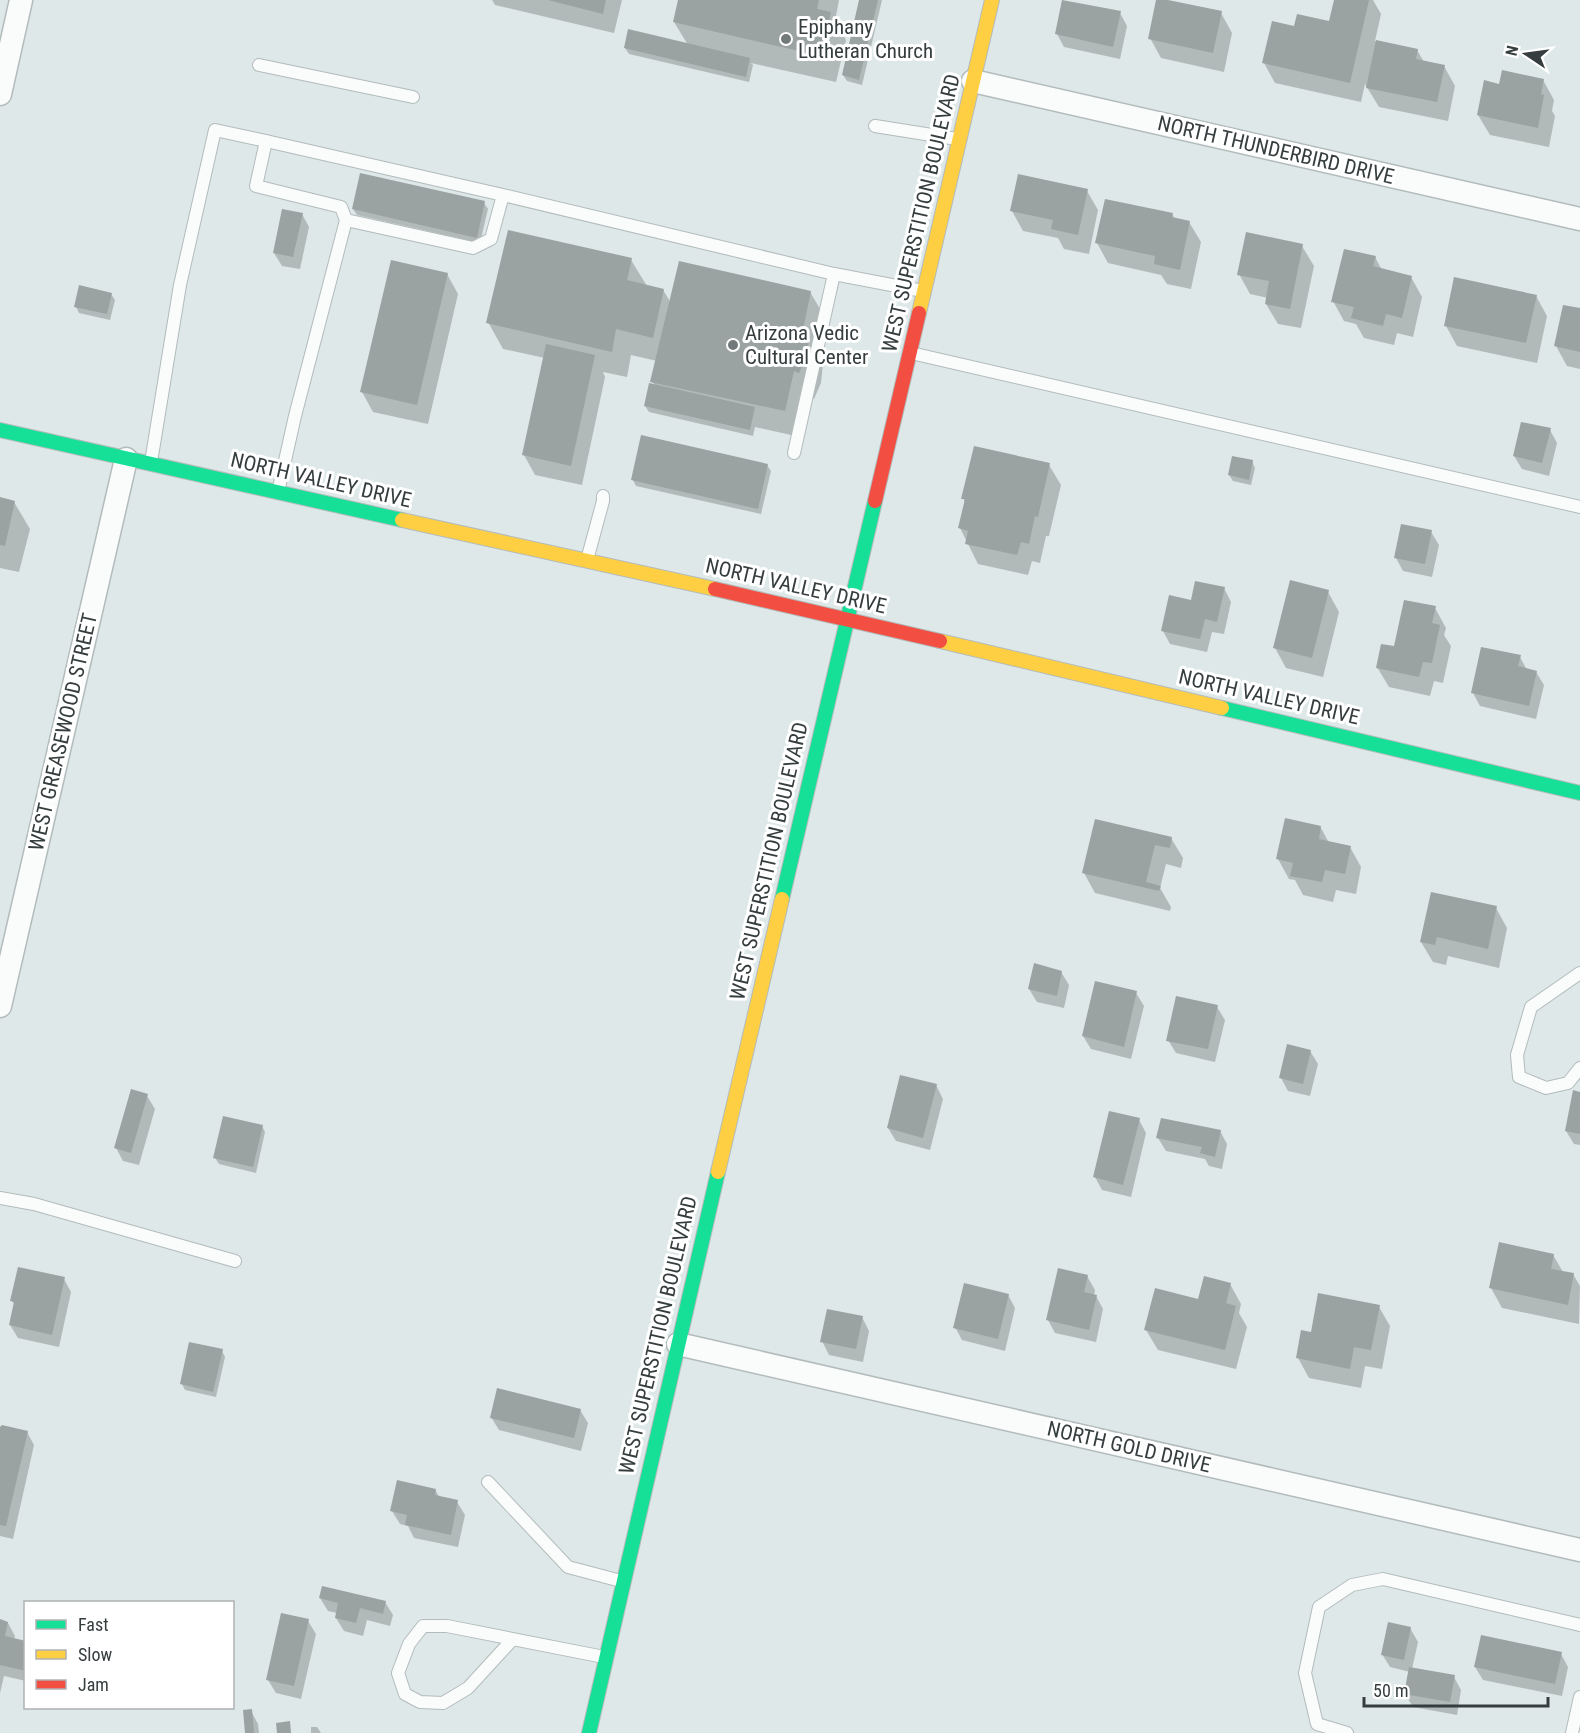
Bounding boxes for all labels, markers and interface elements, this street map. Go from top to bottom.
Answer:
place label: Epiphany Lutheran Church [798,15,933,63]
north arrow [1496,24,1556,84]
marker: Epiphany Lutheran Church [779,32,793,46]
text: N [1502,44,1522,58]
street label: WEST SUPERSTITION BOULEVARD [877,72,965,354]
street label: NORTH THUNDERBIRD DRIVE [1155,111,1397,189]
place label: Arizona Vedic Cultural Center [745,321,868,369]
marker: Arizona Vedic Cultural Center [726,338,740,352]
street label: NORTH VALLEY DRIVE [228,448,414,512]
street label: NORTH VALLEY DRIVE [703,554,889,618]
street label: WEST GREASEWOOD STREET [24,611,102,853]
street label: NORTH VALLEY DRIVE [1176,665,1362,729]
street label: WEST SUPERSTITION BOULEVARD [725,720,813,1002]
street label: WEST SUPERSTITION BOULEVARD [614,1194,702,1476]
street label: NORTH GOLD DRIVE [1045,1417,1213,1477]
legend [24,1601,234,1709]
text: Fast [78,1614,109,1635]
text: Slow [78,1644,113,1665]
scale bar [1364,1670,1548,1708]
text: Jam [78,1674,109,1695]
text: 50 m [1373,1680,1408,1701]

